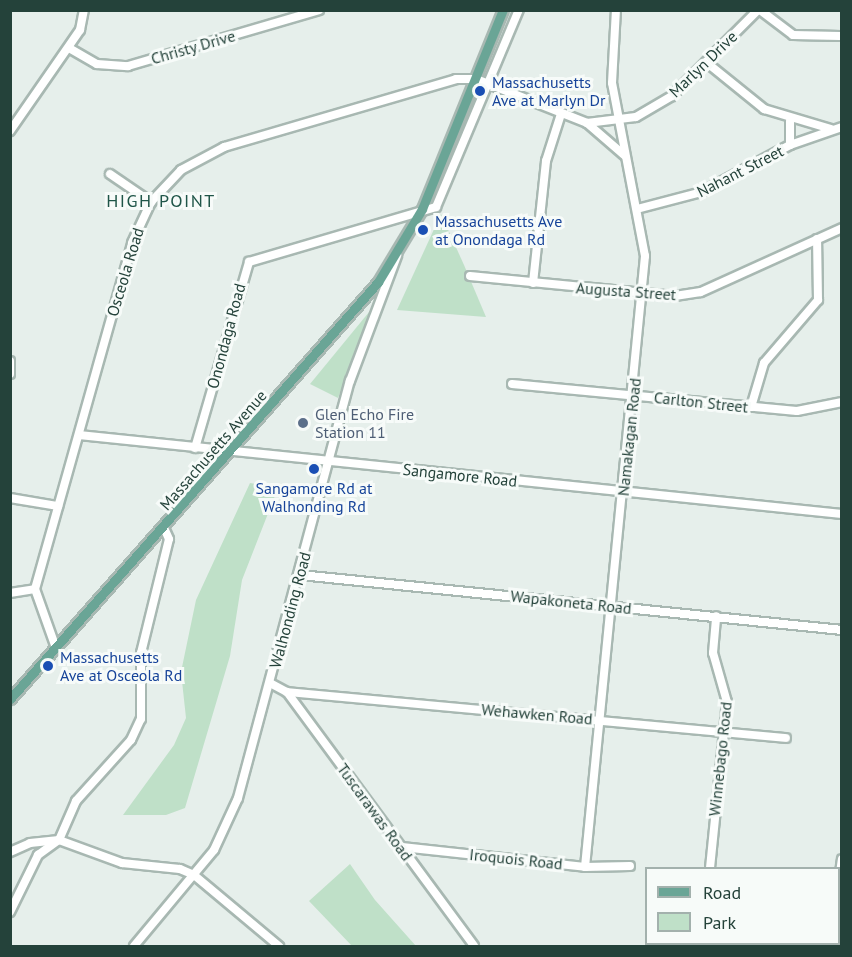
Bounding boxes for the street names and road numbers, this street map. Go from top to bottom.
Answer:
street label: Christy Drive [148,26,238,68]
street label: Marlyn Drive [665,27,741,101]
street label: Nahant Street [693,141,787,201]
street label: Osceola Road [102,225,148,319]
street label: Augusta Street [575,278,677,304]
street label: Onondaga Road [203,281,249,391]
street label: Namakagan Road [613,377,645,497]
street label: Massachusetts Avenue [155,386,271,514]
street label: Carlton Street [653,388,749,416]
street label: Sangamore Road [402,459,518,491]
street label: Walhonding Road [265,550,315,670]
street label: Wapakoneta Road [510,586,632,618]
street label: Wehawken Road [481,700,593,728]
street label: Winnebago Road [704,701,736,817]
street label: Tuscarawas Road [333,760,417,864]
street label: Iroquois Road [468,845,564,873]

